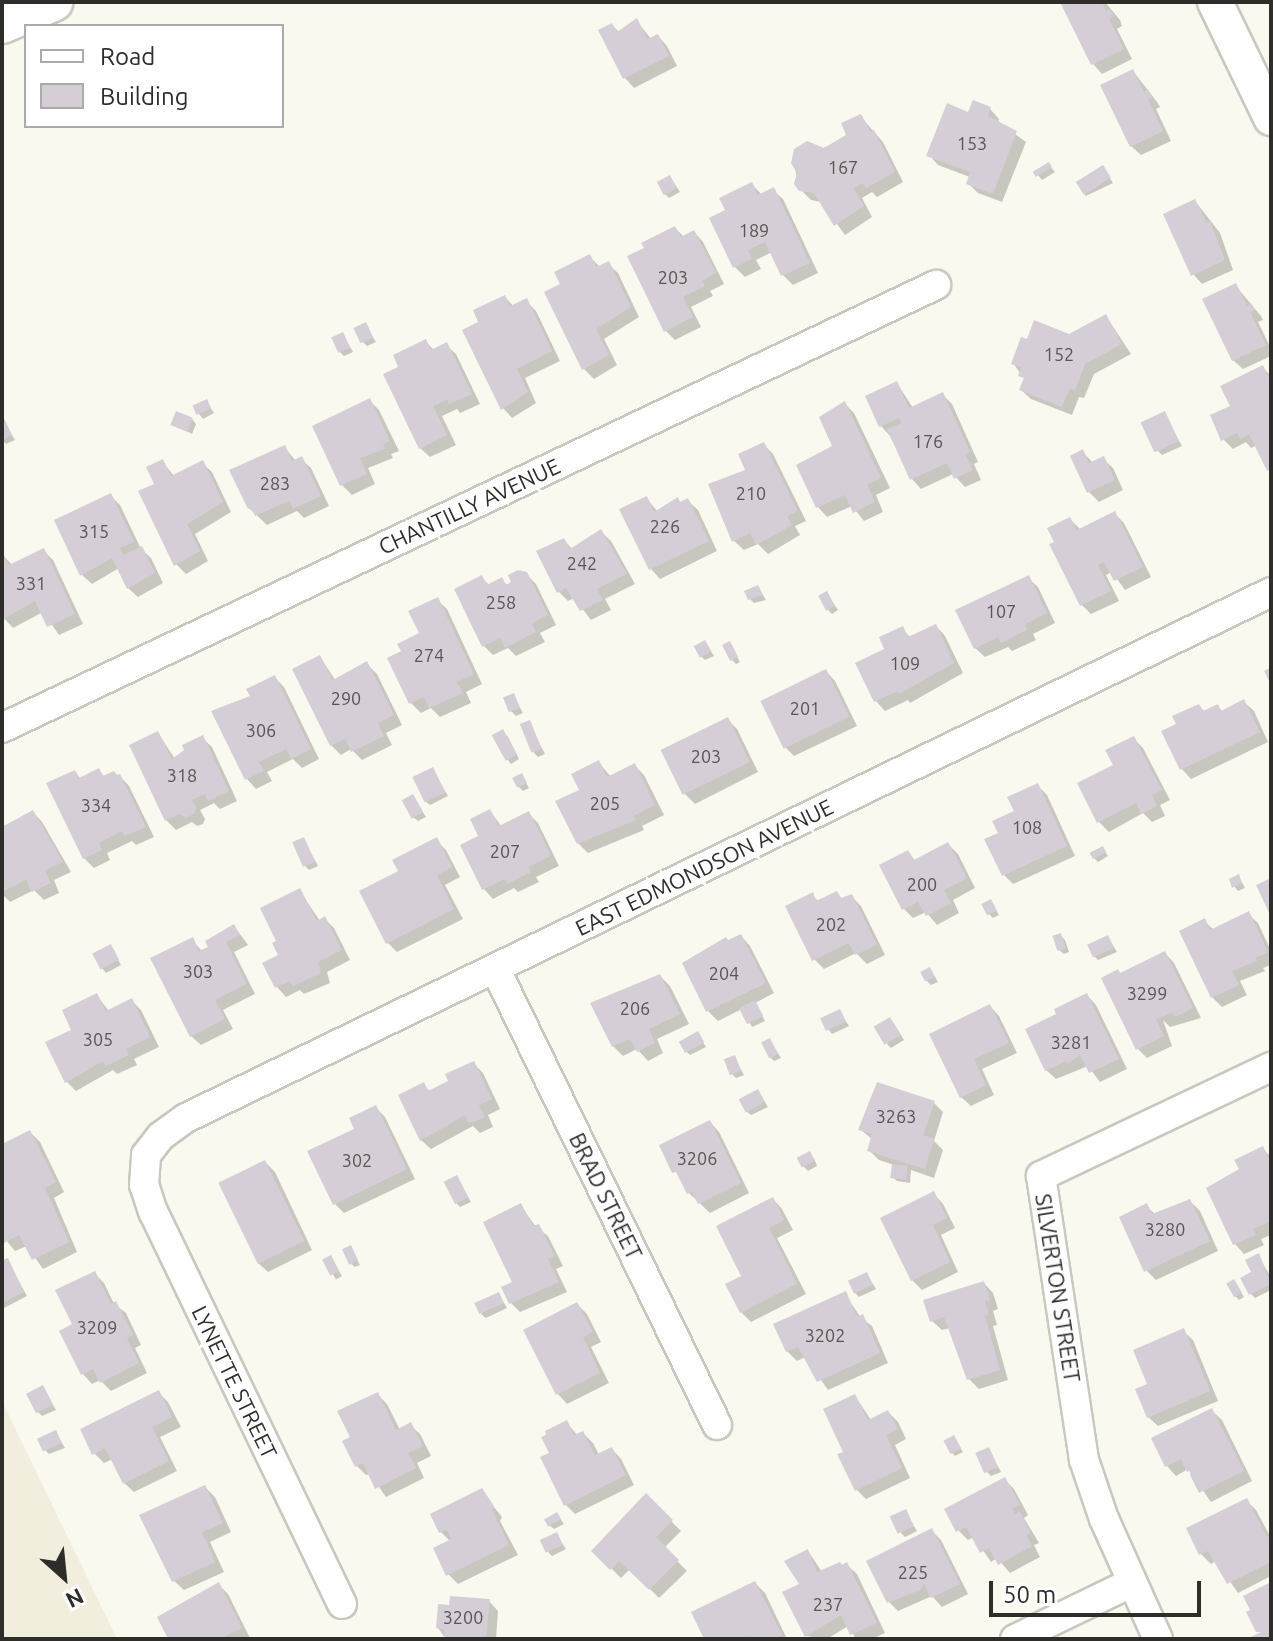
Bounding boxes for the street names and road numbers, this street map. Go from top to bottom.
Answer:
street label: CHANTILLY AVENUE [374,452,564,560]
street label: EAST EDMONDSON AVENUE [571,793,837,941]
street label: BRAD STREET [564,1128,648,1264]
street label: SILVERTON STREET [1030,1192,1086,1384]
street label: LYNETTE STREET [187,1301,283,1463]

